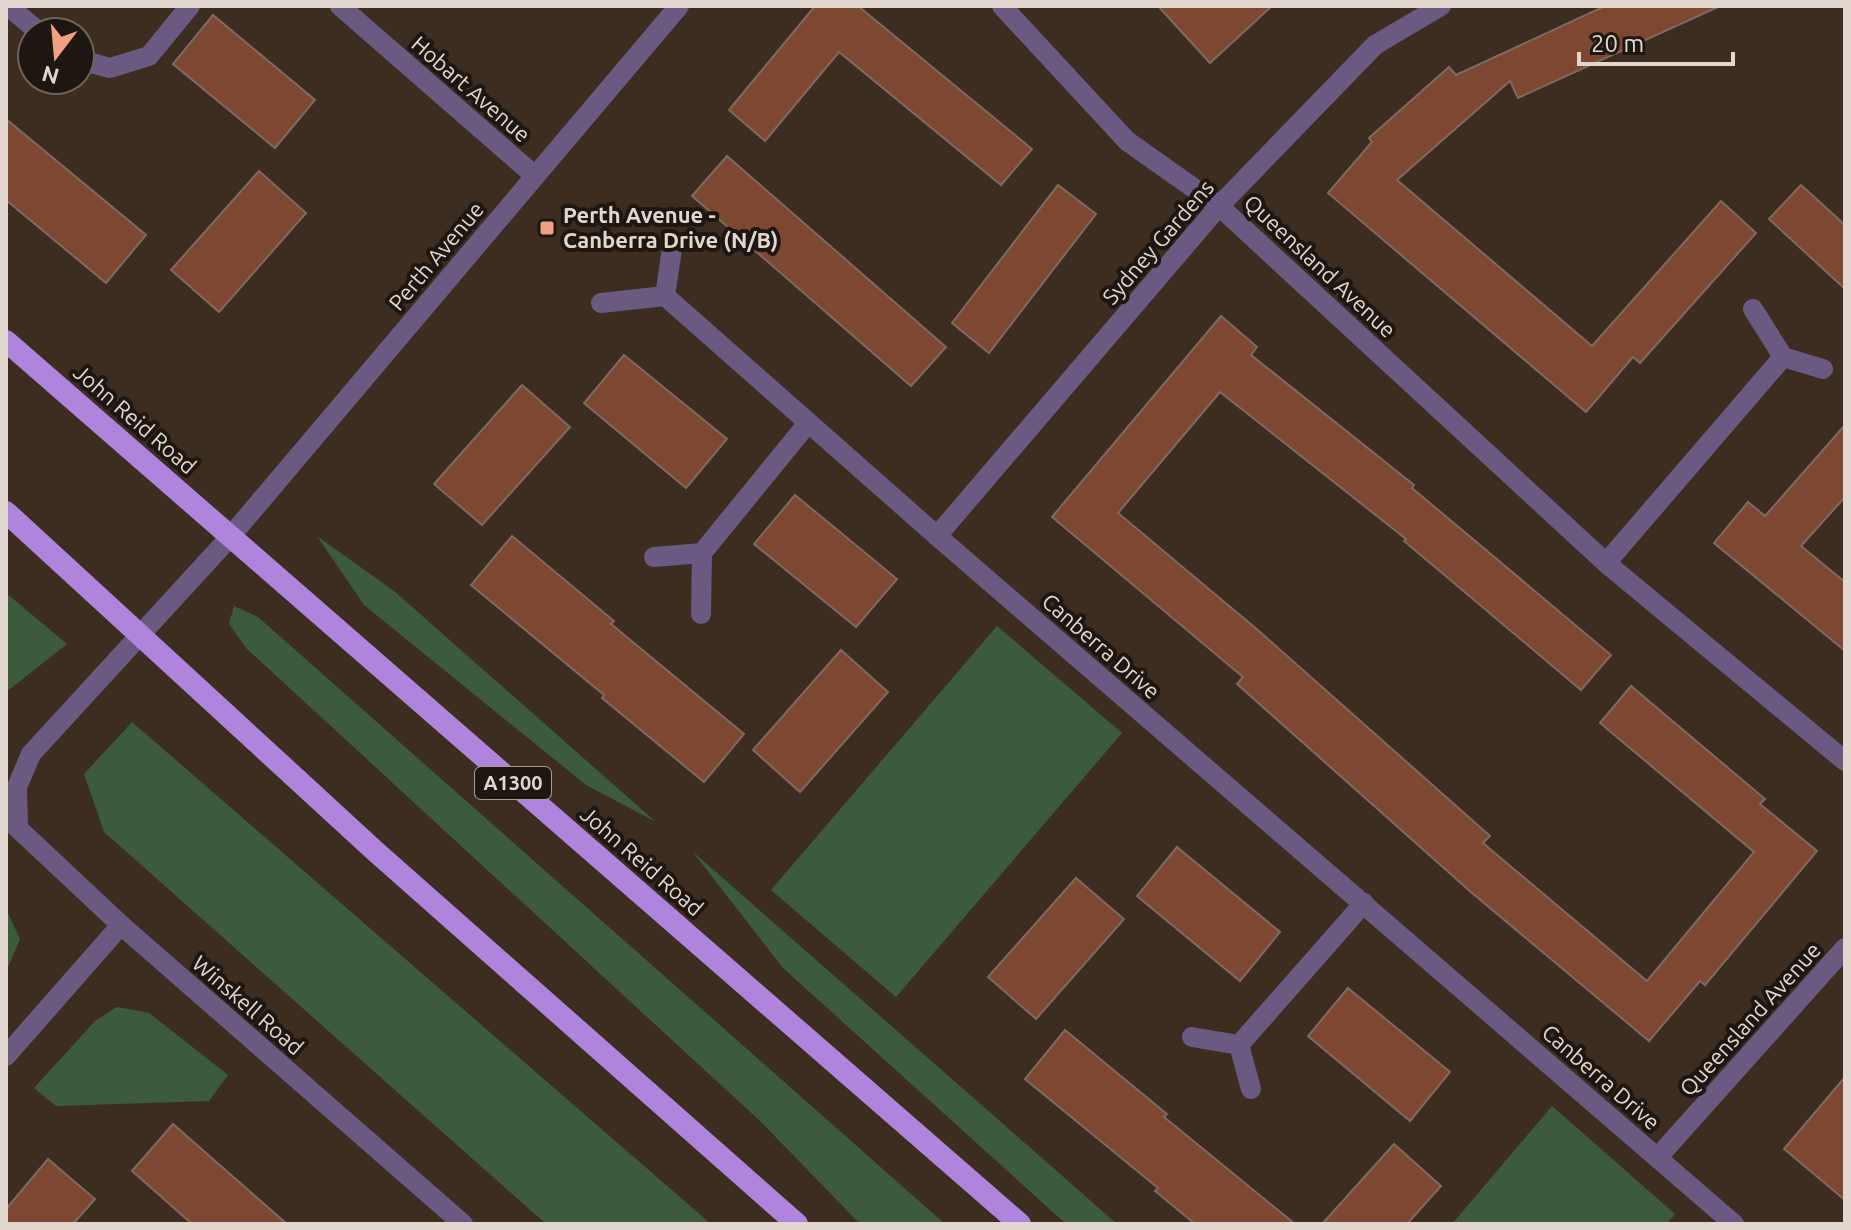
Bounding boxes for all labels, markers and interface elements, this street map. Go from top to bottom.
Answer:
north arrow [16,16,96,96]
scale bar [1579,16,1733,66]
street label: Hobart Avenue [407,30,536,147]
text: 20 m [1591,30,1644,57]
text: N [39,61,62,90]
street label: Sydney Gardens [1097,174,1218,309]
street label: Queensland Avenue [1240,189,1401,342]
street label: Perth Avenue [383,196,488,315]
place label: Perth Avenue - Canberra Drive (N/B) [563,202,778,253]
marker: Perth Avenue - Canberra Drive (N/B) [538,219,556,237]
street label: John Reid Road [69,359,202,478]
street label: Canberra Drive [1038,588,1165,703]
road number: A1300 [475,767,551,799]
street label: John Reid Road [576,801,709,920]
street label: Queensland Avenue [1674,937,1825,1101]
street label: Winskell Road [188,950,309,1059]
street label: Canberra Drive [1538,1019,1665,1134]

